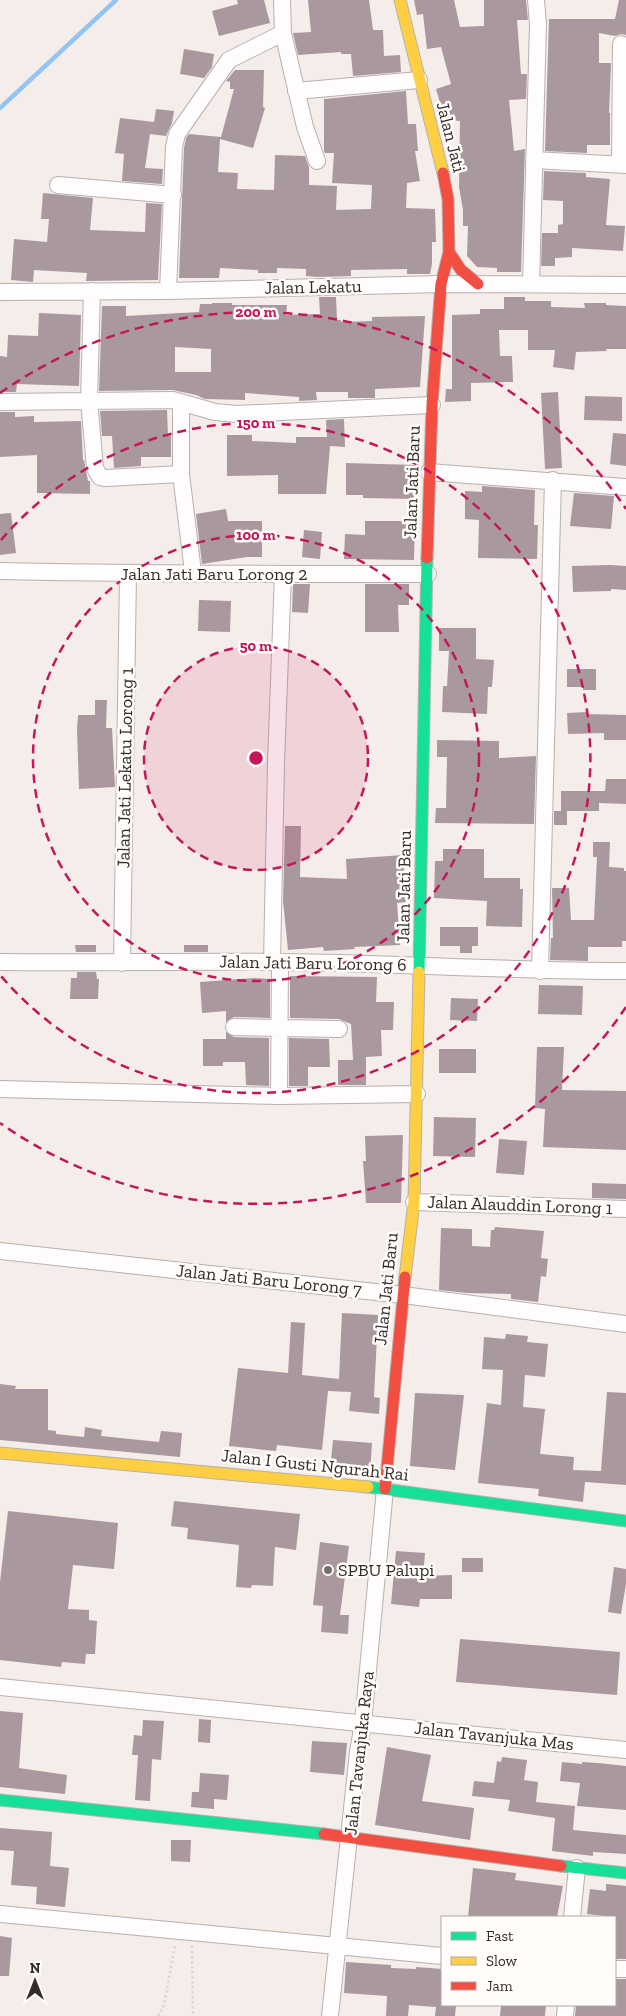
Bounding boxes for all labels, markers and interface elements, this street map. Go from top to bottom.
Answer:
street label: Jalan Jati [432,99,470,175]
street label: Jalan Lekatu [264,275,362,299]
text: 200 m [235,303,277,321]
text: 150 m [237,414,275,432]
street label: Jalan Jati Baru [399,425,425,539]
text: 100 m [236,526,276,544]
street label: Jalan Jati Baru Lorong 2 [121,563,307,585]
text: 50 m [240,637,272,655]
street label: Jalan Jati Lekatu Lorong 1 [112,668,138,868]
centre of rings [247,749,265,767]
street label: Jalan Jati Baru [392,830,416,944]
street label: Jalan Jati Baru Lorong 6 [219,950,407,976]
street label: Jalan Alauddin Lorong 1 [427,1191,613,1219]
street label: Jalan Jati Baru [369,1231,403,1347]
street label: Jalan Jati Baru Lorong 7 [175,1259,363,1301]
street label: Jalan I Gusti Ngurah Rai [220,1444,410,1486]
place label: SPBU Palupi [338,1559,434,1581]
marker: SPBU Palupi [322,1564,334,1576]
street label: Jalan Tavanjuka Raya [339,1669,379,1836]
street label: Jalan Tavanjuka Mas [413,1717,575,1755]
legend [441,1916,616,2006]
text: Fast [486,1927,514,1945]
text: Slow [486,1952,518,1970]
north arrow [10,1956,60,2006]
text: N [30,1960,41,1977]
text: Jam [486,1977,513,1995]

